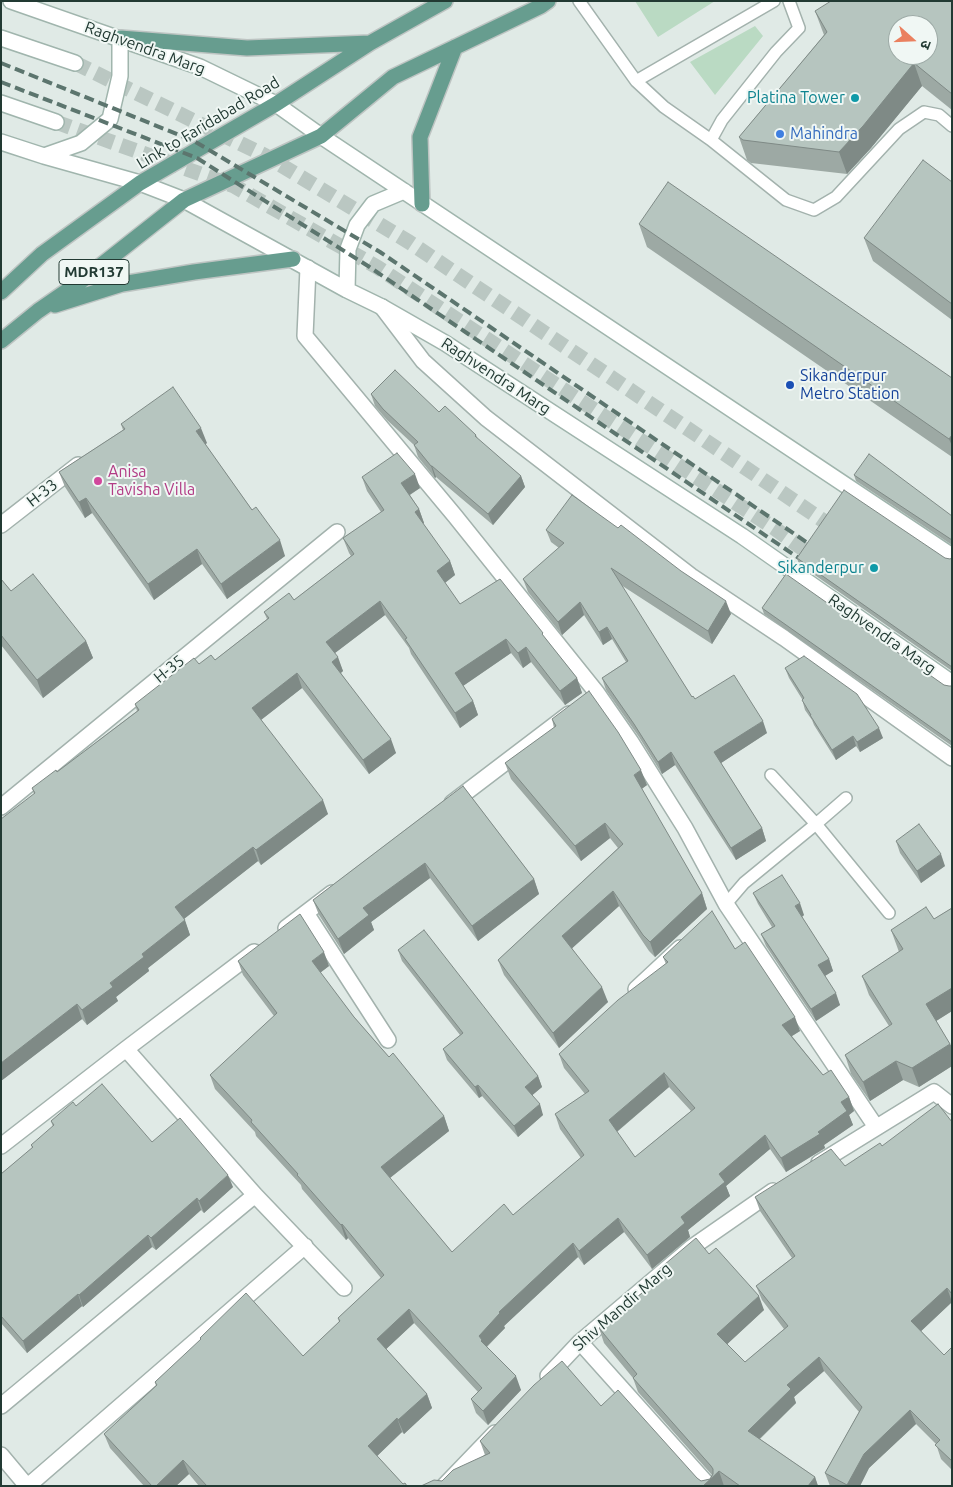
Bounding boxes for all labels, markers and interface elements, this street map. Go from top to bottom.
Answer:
north arrow [888,15,938,65]
street label: Raghvendra Marg [82,17,208,79]
text: उ [917,38,935,51]
street label: Link to Faridabad Road [133,73,283,173]
place label: Platina Tower [747,88,845,108]
marker: Platina Tower [849,92,861,104]
place label: Mahindra [790,124,858,144]
marker: Mahindra [774,128,786,140]
road number: MDR137 [59,260,129,284]
street label: Raghvendra Marg [438,333,554,419]
place label: Sikanderpur Metro Station [800,366,900,404]
marker: Sikanderpur Metro Station [784,379,796,391]
place label: Anisa Tavisha Villa [108,462,195,500]
street label: H-33 [23,475,61,511]
marker: Anisa Tavisha Villa [92,475,104,487]
place label: Sikanderpur [777,558,864,578]
marker: Sikanderpur [868,562,880,574]
street label: Raghvendra Marg [825,590,939,678]
street label: H-35 [150,651,188,687]
street label: Shiv Mandir Marg [569,1259,675,1355]

